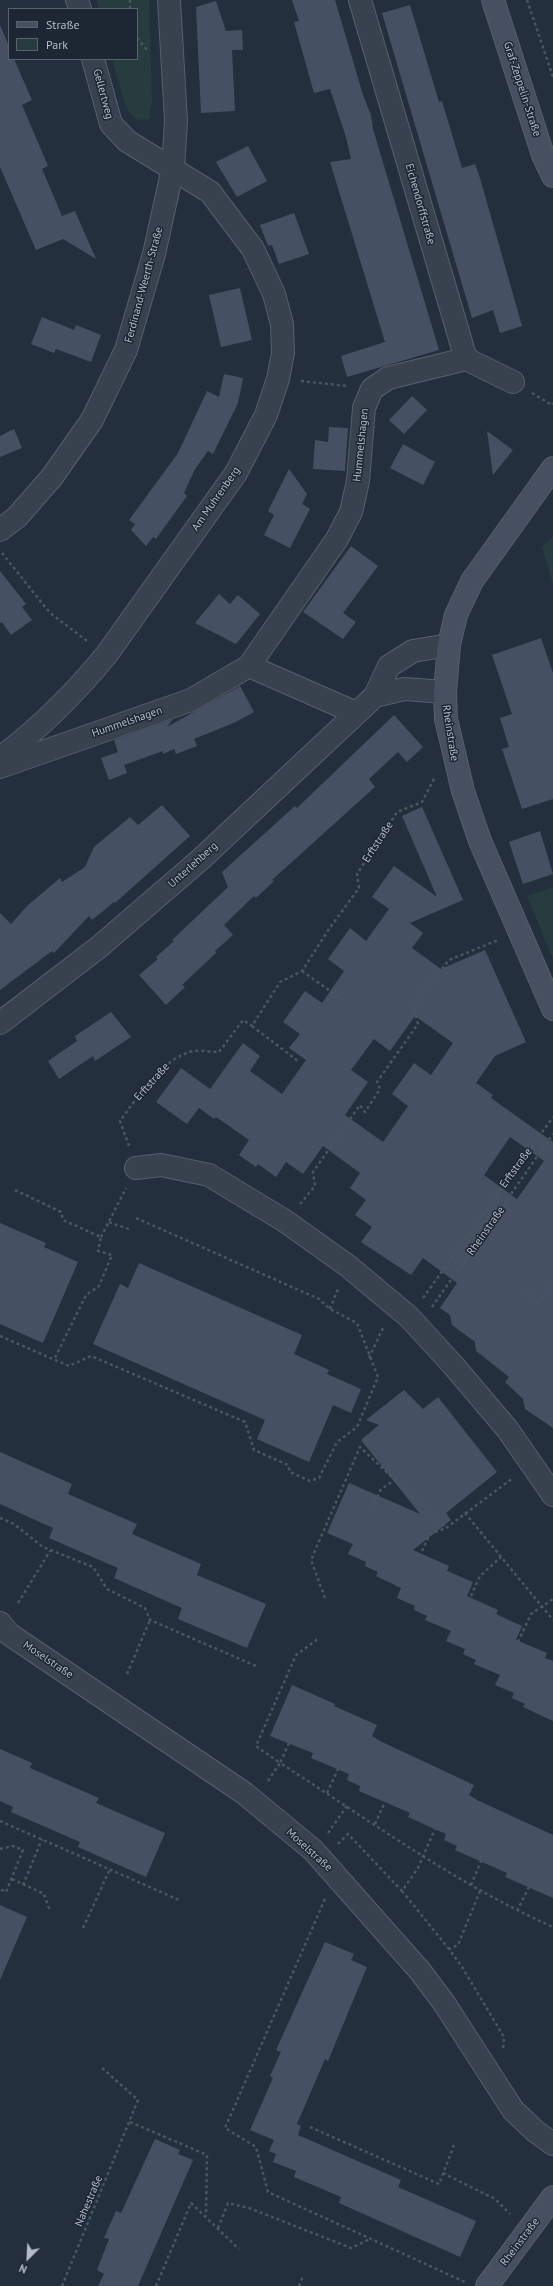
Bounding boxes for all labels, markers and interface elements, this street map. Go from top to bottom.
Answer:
legend [8,8,138,60]
text: Straße [46,17,80,32]
text: Park [46,37,68,52]
street label: Graf-Zeppelin-Straße [500,40,544,138]
street label: Gellertweg [90,67,116,121]
street label: Eichendorffstraße [402,162,438,246]
street label: Ferdinand-Weerth-Straße [122,226,166,344]
street label: Hummelshagen [351,408,371,482]
street label: Am Muhrenberg [189,464,243,534]
street label: Hummelshagen [90,704,164,740]
street label: Rheinstraße [439,704,461,762]
street label: Erftstraße [360,819,396,865]
street label: Unterlehberg [166,839,220,891]
street label: Erftstraße [132,1060,172,1104]
street label: Erftstraße [497,1145,535,1191]
street label: Rheinstraße [464,1204,508,1258]
street label: Moselstraße [20,1638,76,1682]
street label: Moselstraße [283,1826,335,1874]
street label: Nahestraße [72,2174,106,2228]
street label: Rheinstraße [498,2215,542,2269]
north arrow [8,2238,48,2278]
text: N [17,2261,29,2277]

